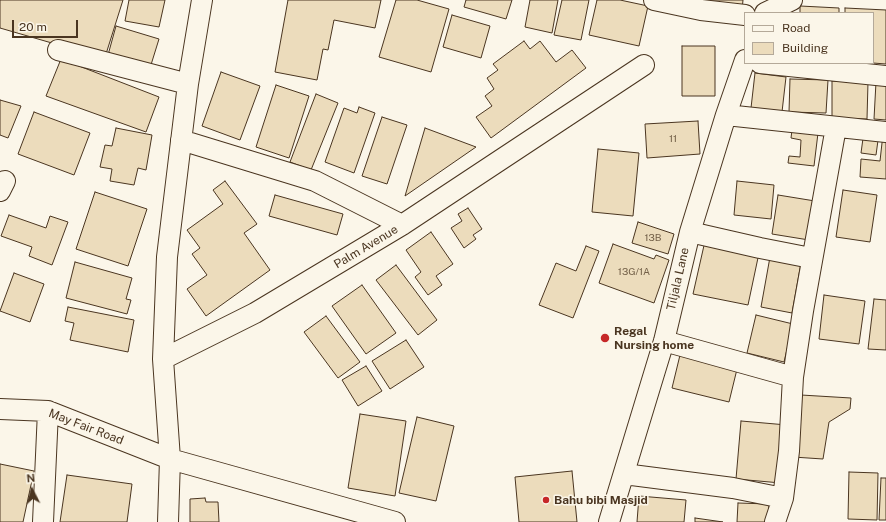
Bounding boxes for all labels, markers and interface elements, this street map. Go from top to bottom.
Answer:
scale bar [14,12,80,38]
legend [744,12,874,64]
text: 20 m [19,20,47,34]
text: Road [782,21,810,35]
text: Building [782,41,828,55]
house number: 11 [669,133,677,145]
street label: Palm Avenue [331,222,401,272]
house number: 13B [644,232,662,244]
street label: Tiljala Lane [664,246,692,312]
house number: 13G/1A [618,266,650,278]
place label: Regal Nursing home [614,324,694,352]
marker: Regal Nursing home [599,332,611,344]
street label: May Fair Road [47,406,125,448]
north arrow [12,470,52,510]
text: N [26,472,36,484]
place label: Bahu bibi Masjid [554,493,648,507]
marker: Bahu bibi Masjid [541,495,551,505]

